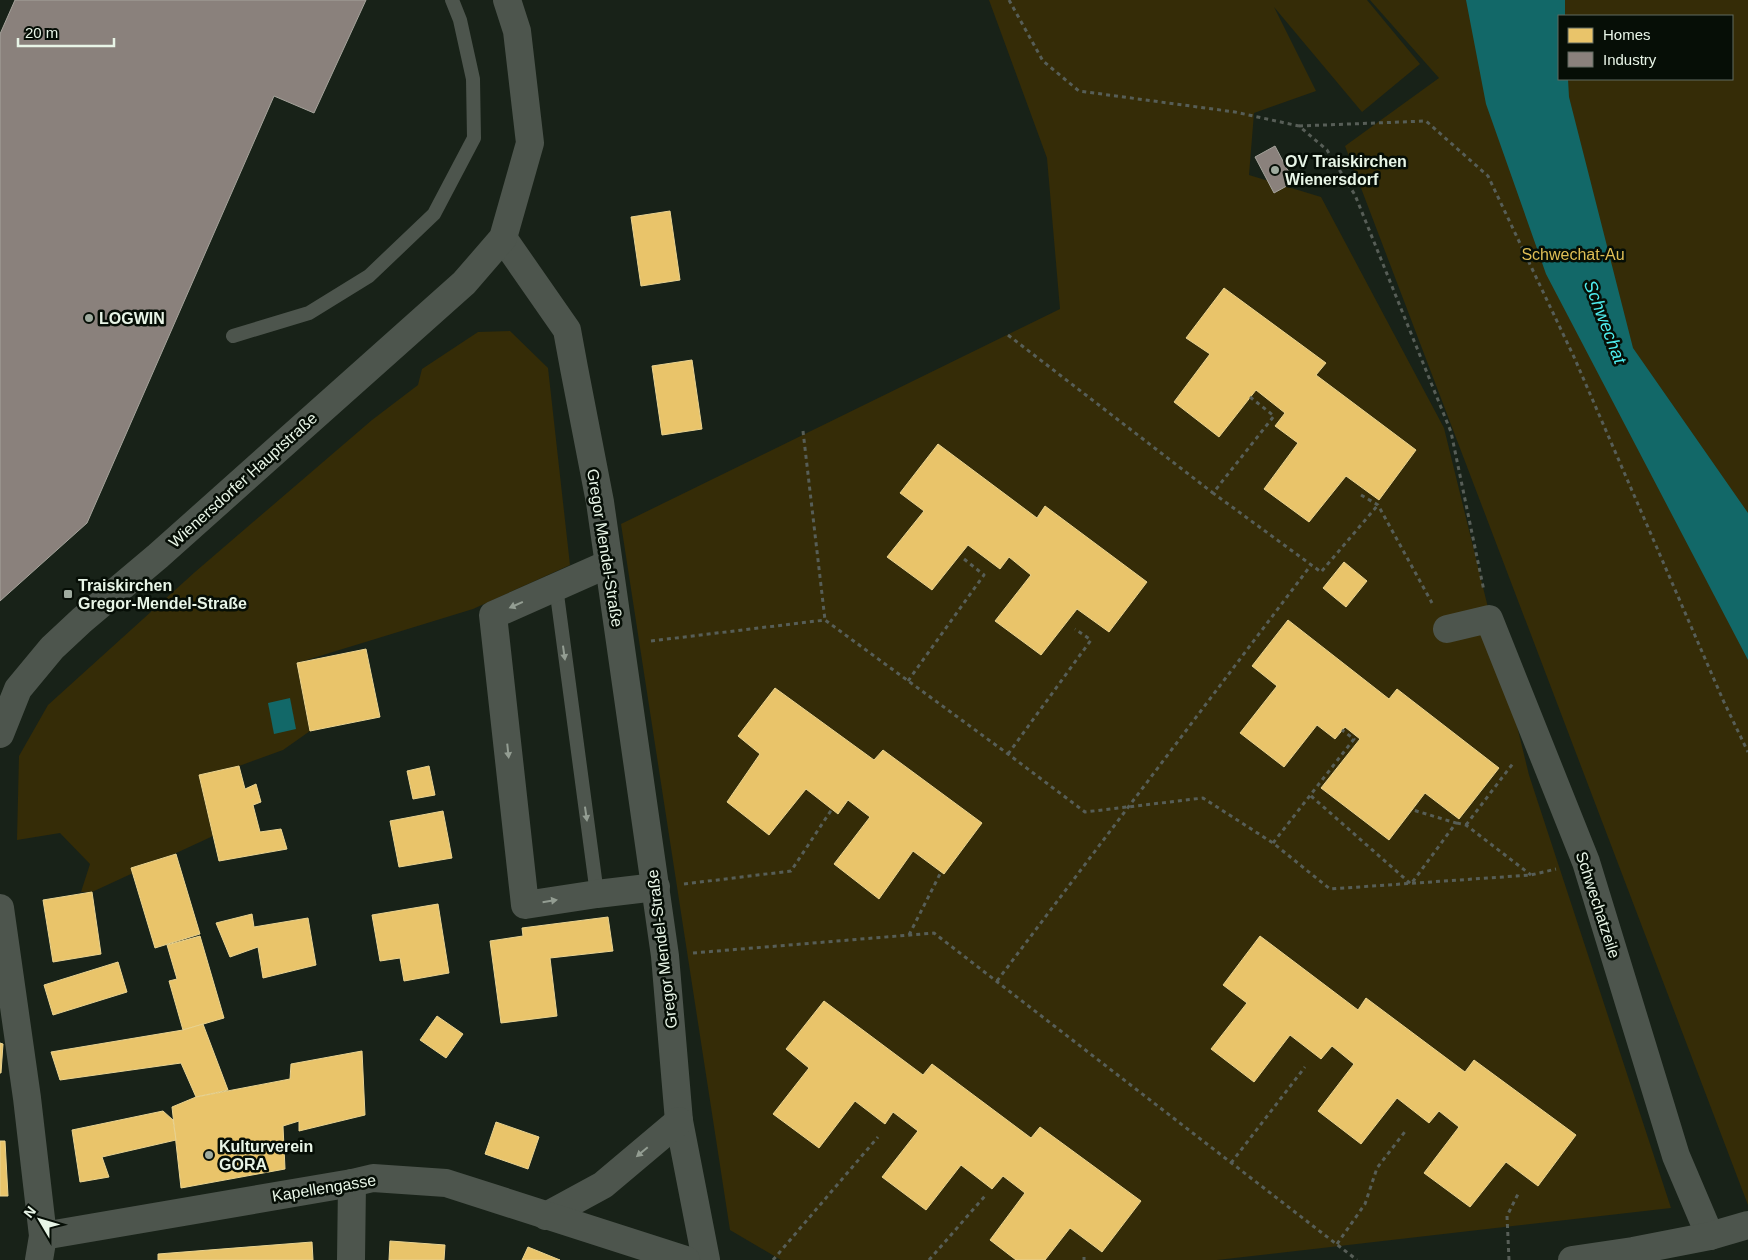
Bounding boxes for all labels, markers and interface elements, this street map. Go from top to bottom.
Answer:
scale bar [18,15,114,47]
legend [1558,15,1733,80]
text: 20 m [25,24,58,41]
text: Homes [1603,26,1651,43]
text: Industry [1603,51,1657,68]
place label: OV Traiskirchen Wienersdorf [1285,153,1407,188]
marker: OV Traiskirchen Wienersdorf [1269,164,1281,176]
park label: Schwechat-Au [1521,246,1625,263]
water label: Schwechat [1580,277,1630,368]
place label: LOGWIN [99,310,165,327]
marker: LOGWIN [83,312,95,324]
street label: Wienersdorfer Hauptstraße [166,409,320,551]
street label: Gregor Mendel-Straße [584,468,626,628]
place label: Traiskirchen Gregor-Mendel-Straße [78,577,247,612]
marker: Traiskirchen Gregor-Mendel-Straße [62,588,74,600]
one-way arrow [509,601,523,609]
one-way arrow [561,645,569,661]
one-way arrow [504,744,512,760]
one-way arrow [582,806,590,822]
street label: Schwechatzeile [1573,850,1623,961]
street label: Gregor Mendel-Straße [644,868,680,1029]
one-way arrow [542,897,558,905]
place label: Kulturverein GORA [219,1138,313,1173]
one-way arrow [636,1146,648,1158]
marker: Kulturverein GORA [203,1149,215,1161]
street label: Kapellengasse [271,1171,377,1205]
north arrow [15,1195,65,1245]
text: N [20,1203,39,1221]

